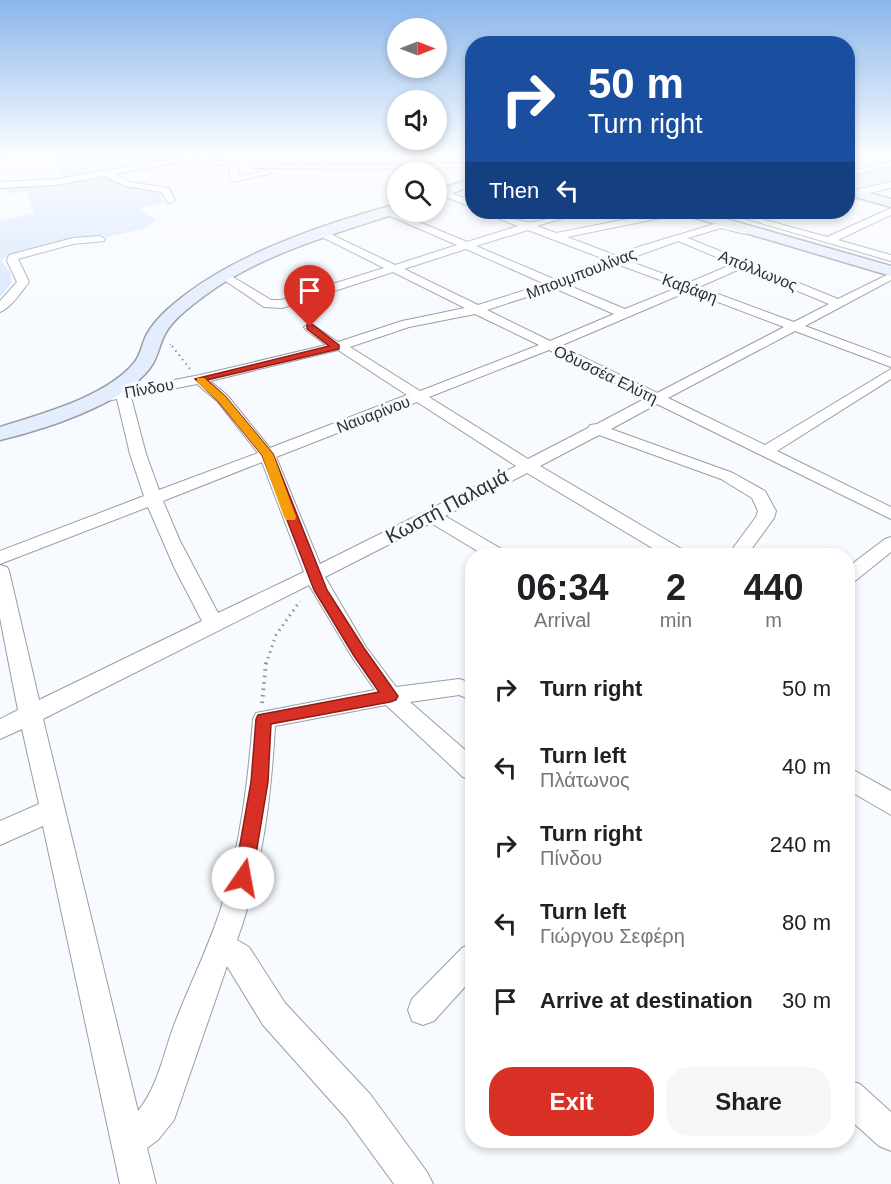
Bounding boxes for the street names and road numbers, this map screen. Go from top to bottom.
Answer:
street label: Μπουμπουλίνας [524,245,639,302]
street label: Απόλλωνος [716,247,800,294]
street label: Καβάφη [660,271,720,306]
street label: Οδυσσέα Ελύτη [551,342,660,407]
street label: Πίνδου [123,376,175,401]
street label: Ναυαρίνου [334,393,412,436]
street label: Κωστή Παλαμά [382,464,512,548]

